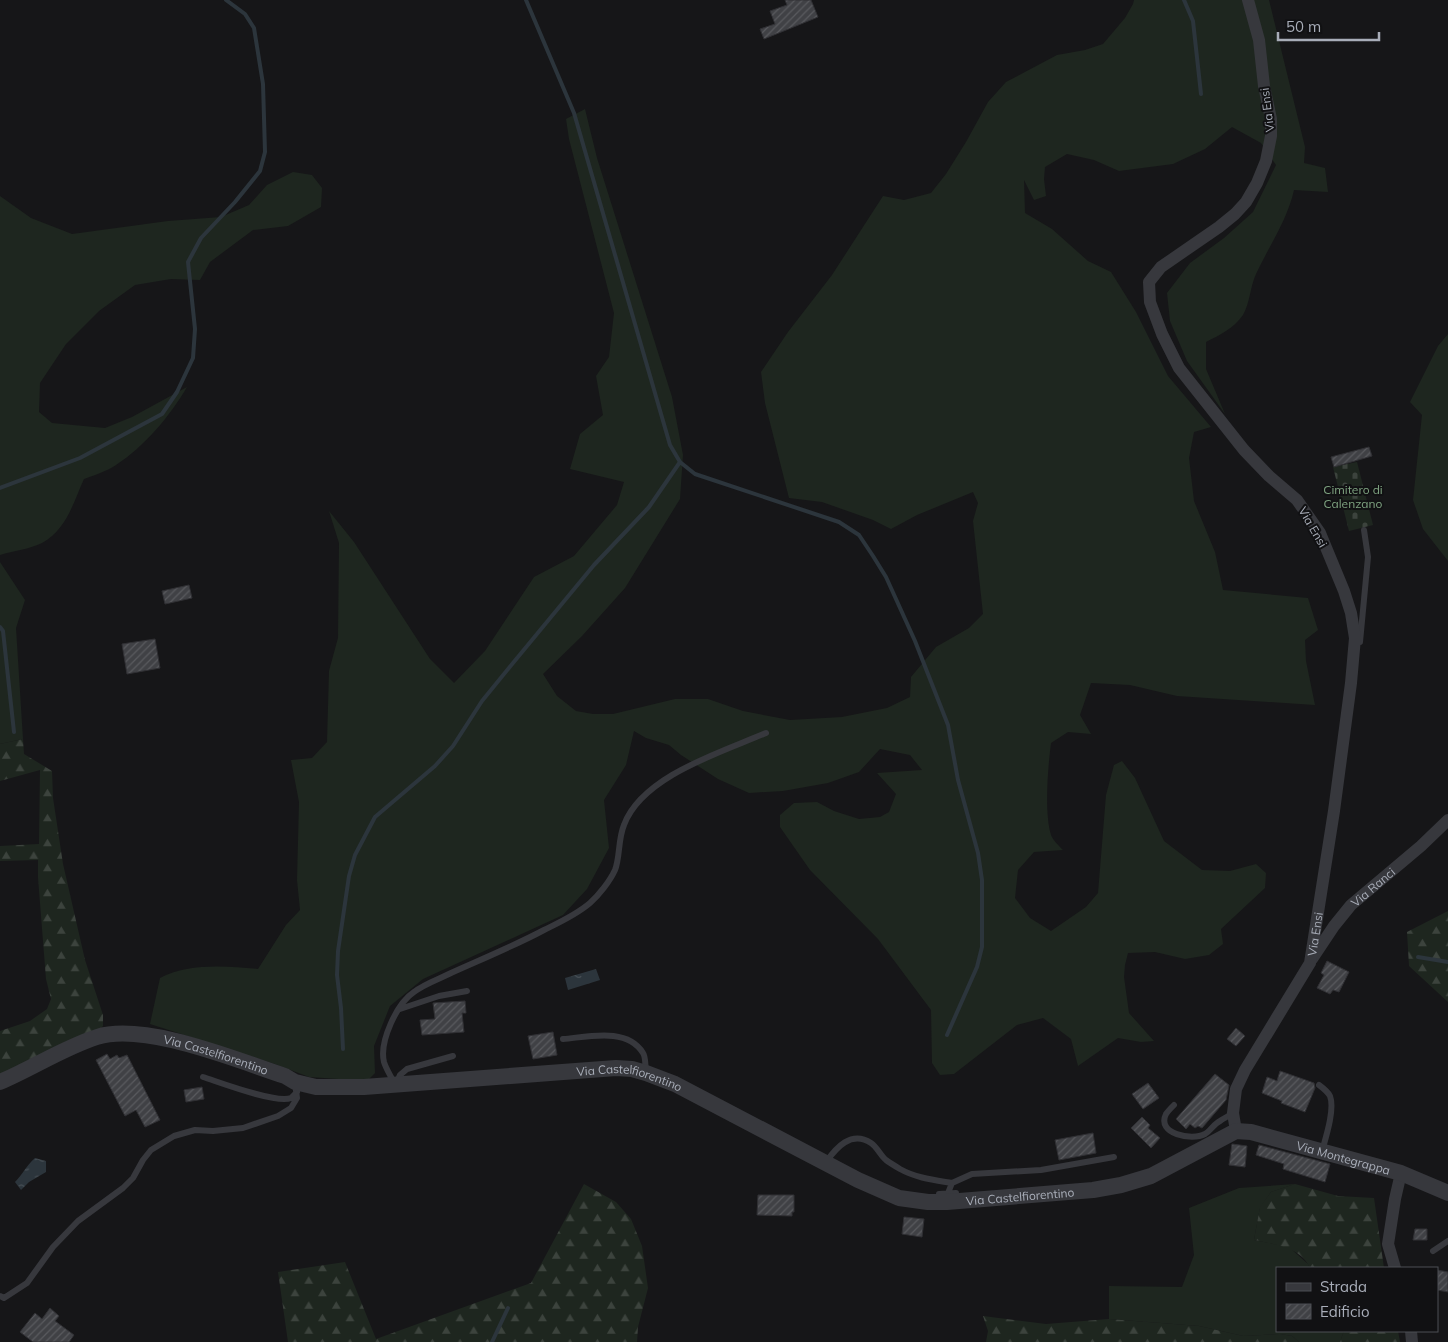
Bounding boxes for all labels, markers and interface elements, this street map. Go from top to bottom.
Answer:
scale bar [1278,10,1379,42]
text: 50 m [1286,17,1321,36]
street label: Via Ensi [1257,87,1277,133]
park label: Cimitero di Calenzano [1323,482,1383,511]
street label: Via Ensi [1295,504,1331,550]
street label: Via Ranci [1348,864,1398,910]
street label: Via Ensi [1304,911,1325,957]
street label: Via Castelfiorentino [162,1031,271,1077]
street label: Via Castelfiorentino [576,1060,685,1094]
street label: Via Montegrappa [1295,1137,1392,1177]
street label: Via Castelfiorentino [965,1184,1075,1208]
legend [1276,1267,1438,1332]
text: Strada [1320,1277,1367,1296]
text: Edificio [1320,1302,1370,1321]

